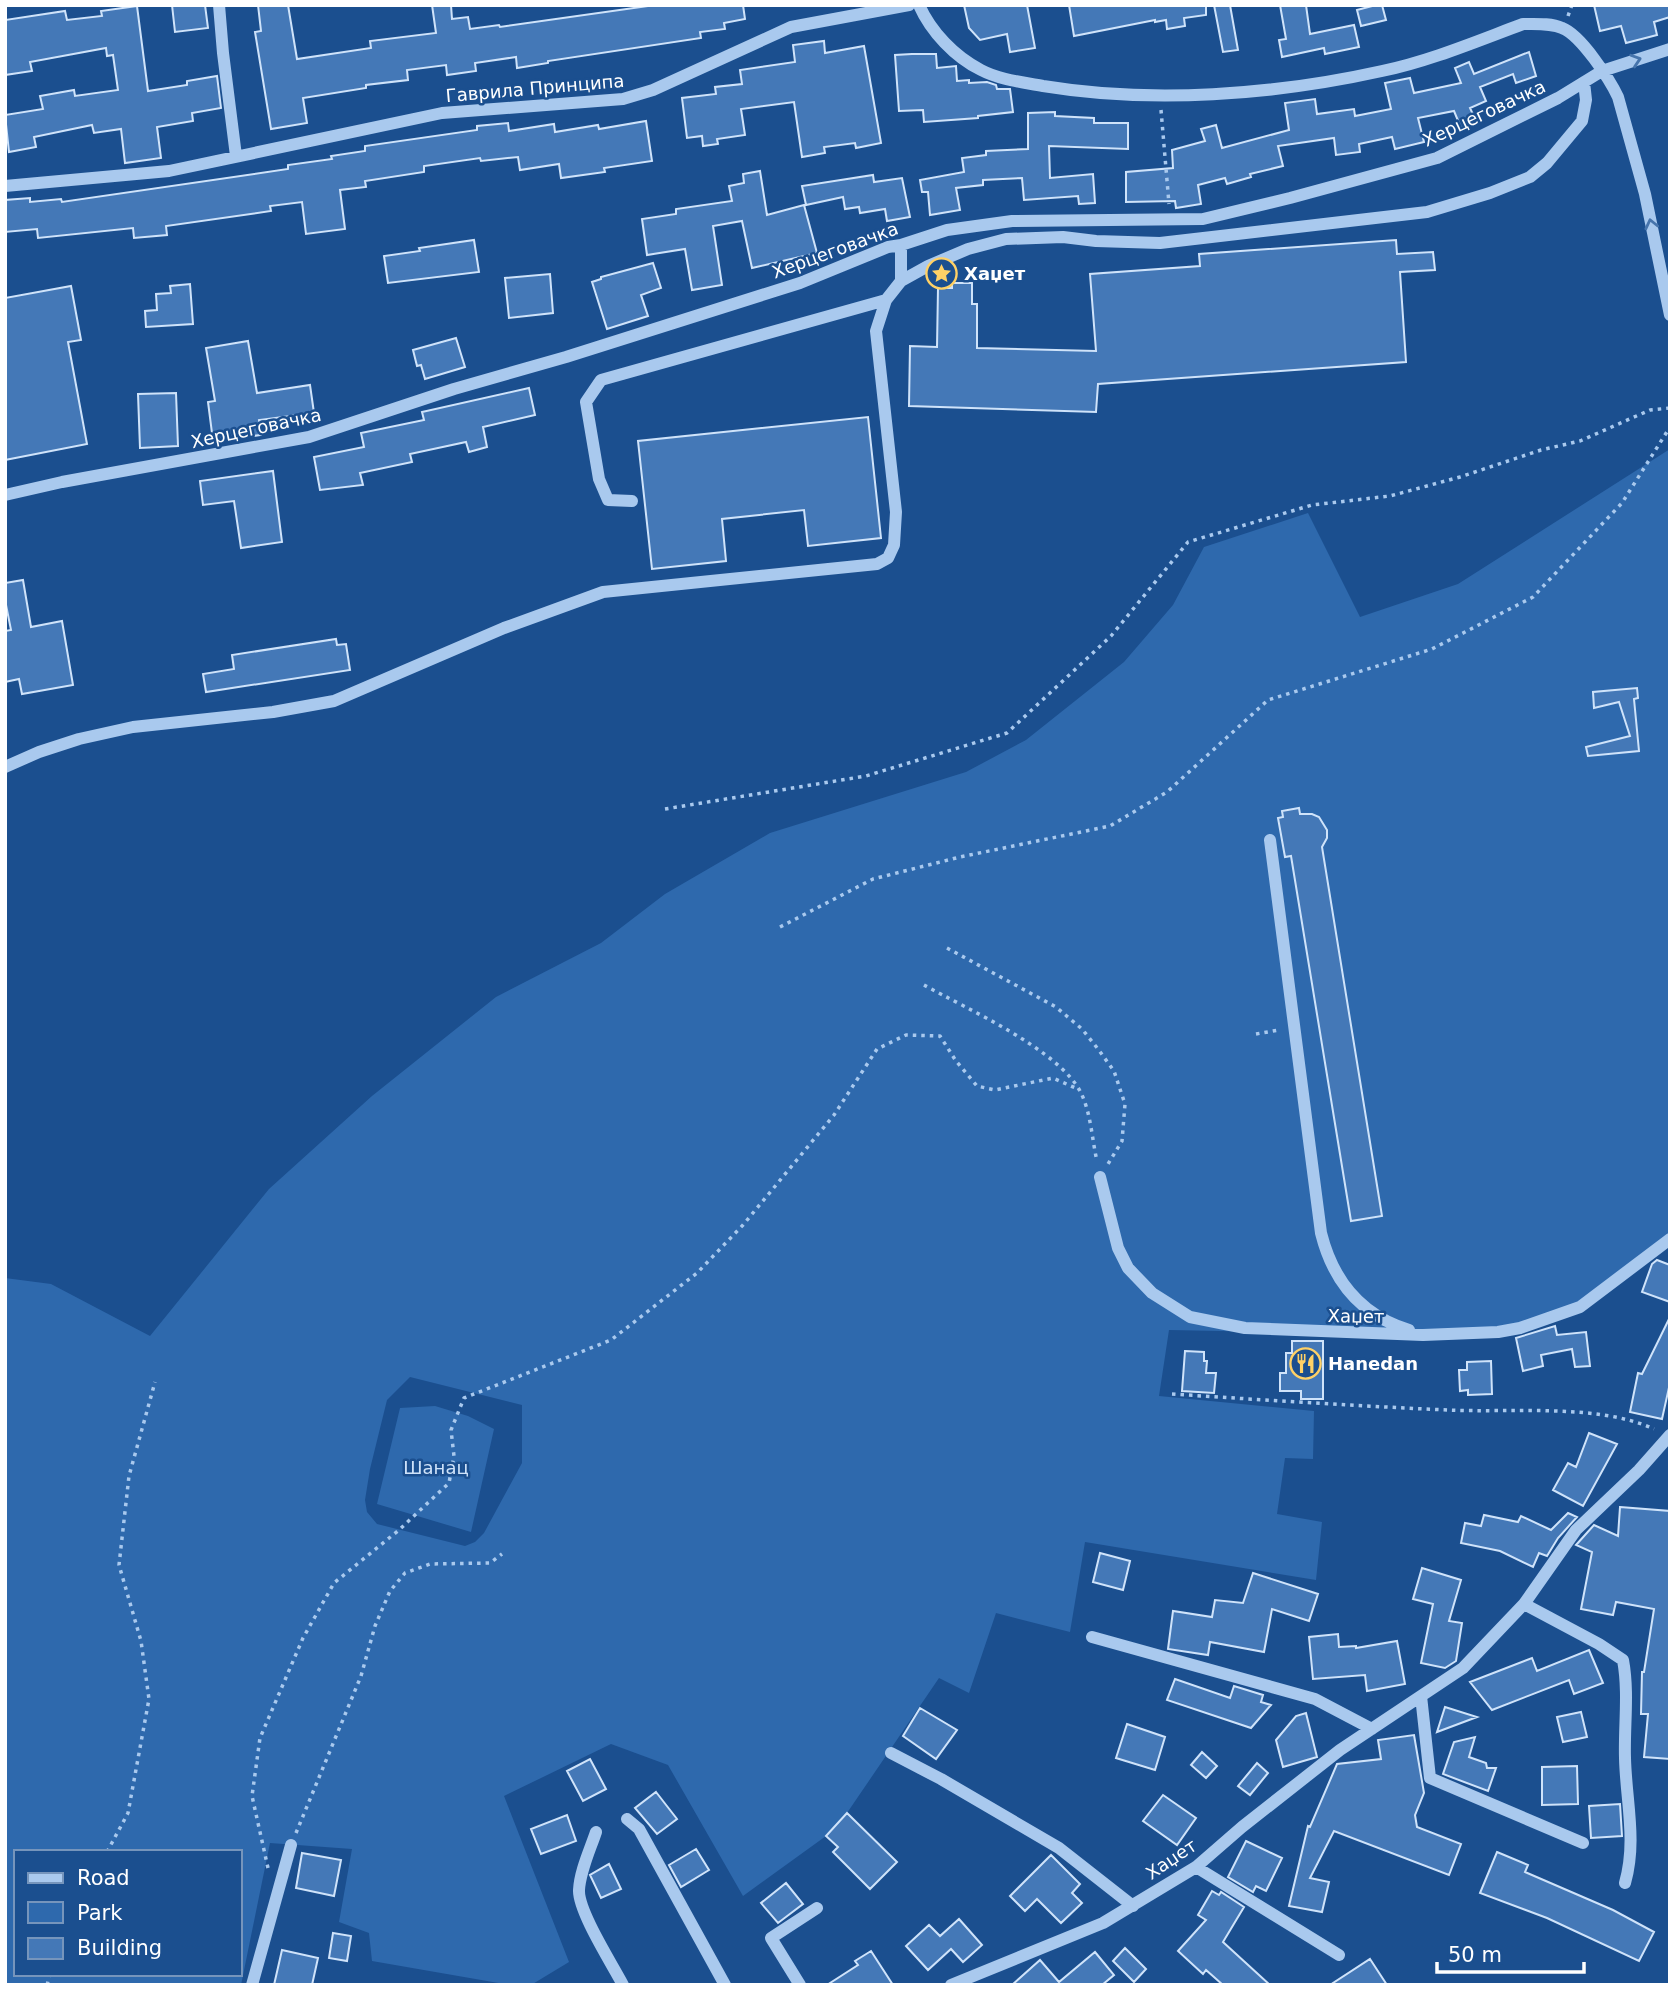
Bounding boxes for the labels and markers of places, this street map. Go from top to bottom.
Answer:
place icon: Хаџет [924,256,958,290]
place label: Хаџет [964,263,1026,284]
restaurant icon: Hanedan [1288,1346,1322,1380]
place label: Hanedan [1328,1353,1418,1374]

